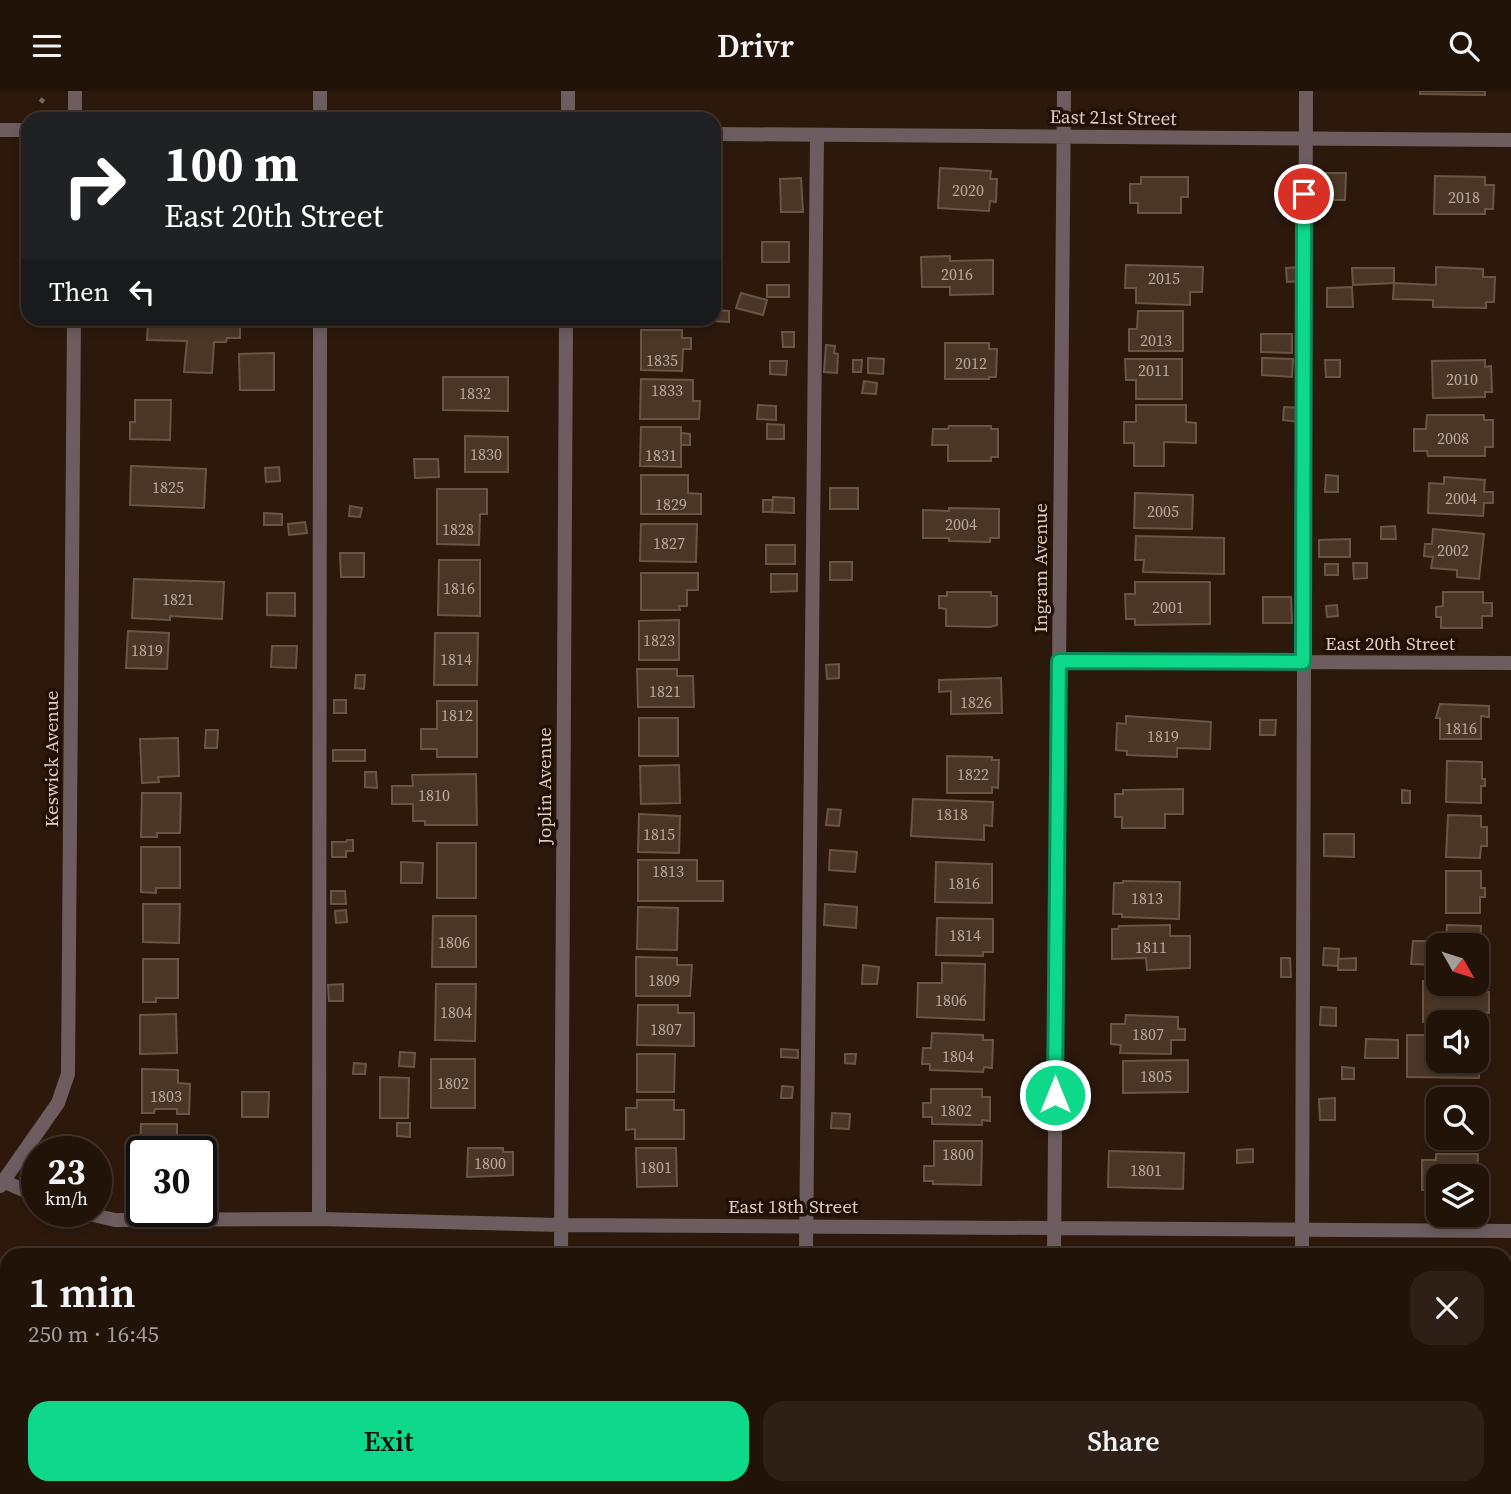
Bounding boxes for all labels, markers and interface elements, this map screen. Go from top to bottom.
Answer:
text: Drivr [717,24,794,68]
icon: menu [28,27,66,65]
icon: search [1445,27,1483,65]
street label: East 21st Street [1049,103,1178,131]
text: 100 m [164,130,299,197]
icon: right [49,140,140,231]
pin [1274,164,1334,224]
icon: arrive [1285,175,1323,213]
house number: 2020 [952,179,984,201]
house number: 2018 [1448,186,1480,208]
text: East 20th Street [164,194,383,238]
house number: 2016 [941,263,973,285]
house number: 2015 [1148,267,1180,289]
icon: left [123,273,161,311]
text: Then [49,274,109,310]
house number: 2013 [1140,329,1172,351]
house number: 1835 [646,349,678,371]
house number: 2012 [955,352,987,374]
house number: 2011 [1138,359,1170,381]
house number: 2010 [1446,368,1478,390]
house number: 1833 [651,379,683,401]
house number: 1832 [459,382,491,404]
house number: 2008 [1437,427,1469,449]
house number: 1830 [470,443,502,465]
house number: 1831 [645,444,677,466]
house number: 1825 [152,476,184,498]
house number: 2004 [1445,487,1477,509]
house number: 1829 [655,493,687,515]
house number: 2005 [1147,500,1179,522]
street label: Ingram Avenue [1027,503,1053,633]
house number: 2004 [945,513,977,535]
house number: 1828 [442,518,474,540]
house number: 1827 [653,532,685,554]
house number: 2002 [1437,539,1469,561]
house number: 1816 [443,577,475,599]
house number: 1821 [162,588,194,610]
house number: 2001 [1152,596,1184,618]
house number: 1823 [643,629,675,651]
street label: East 20th Street [1325,630,1456,656]
house number: 1819 [131,639,163,661]
house number: 1814 [440,648,472,670]
house number: 1821 [649,680,681,702]
street label: Keswick Avenue [38,691,64,827]
house number: 1826 [960,691,992,713]
house number: 1812 [441,704,473,726]
house number: 1816 [1445,717,1477,739]
house number: 1819 [1147,725,1179,747]
street label: Joplin Avenue [531,727,557,846]
house number: 1822 [957,763,989,785]
house number: 1810 [418,784,450,806]
house number: 1818 [936,803,968,825]
house number: 1815 [643,823,675,845]
house number: 1813 [652,860,684,882]
house number: 1816 [948,872,980,894]
house number: 1813 [1131,887,1163,909]
house number: 1814 [949,924,981,946]
house number: 1806 [438,931,470,953]
north arrow [1426,933,1489,996]
map controls [1426,933,1489,1227]
house number: 1811 [1135,936,1167,958]
house number: 1809 [648,969,680,991]
house number: 1806 [935,989,967,1011]
house number: 1804 [440,1001,472,1023]
button: sound [1426,1010,1489,1073]
house number: 1807 [650,1018,682,1040]
house number: 1807 [1132,1023,1164,1045]
house number: 1804 [942,1045,974,1067]
position arrow [1018,1058,1092,1132]
house number: 1805 [1140,1065,1172,1087]
house number: 1802 [437,1072,469,1094]
house number: 1803 [150,1085,182,1107]
button: search [1426,1087,1489,1150]
house number: 1802 [940,1099,972,1121]
speed limit sign: 30 [126,1136,217,1227]
house number: 1800 [942,1143,974,1165]
text: 23 [48,1148,85,1196]
house number: 1800 [474,1152,506,1174]
house number: 1801 [640,1156,672,1178]
house number: 1801 [1130,1159,1162,1181]
button: layers [1426,1164,1489,1227]
text: km/h [45,1186,88,1211]
street label: East 18th Street [728,1193,859,1219]
text: 1 min [28,1263,136,1321]
button: close [1410,1271,1484,1345]
text: 250 m · 16:45 [28,1318,159,1350]
button: Exit [28,1401,749,1481]
button: Share [763,1401,1484,1481]

